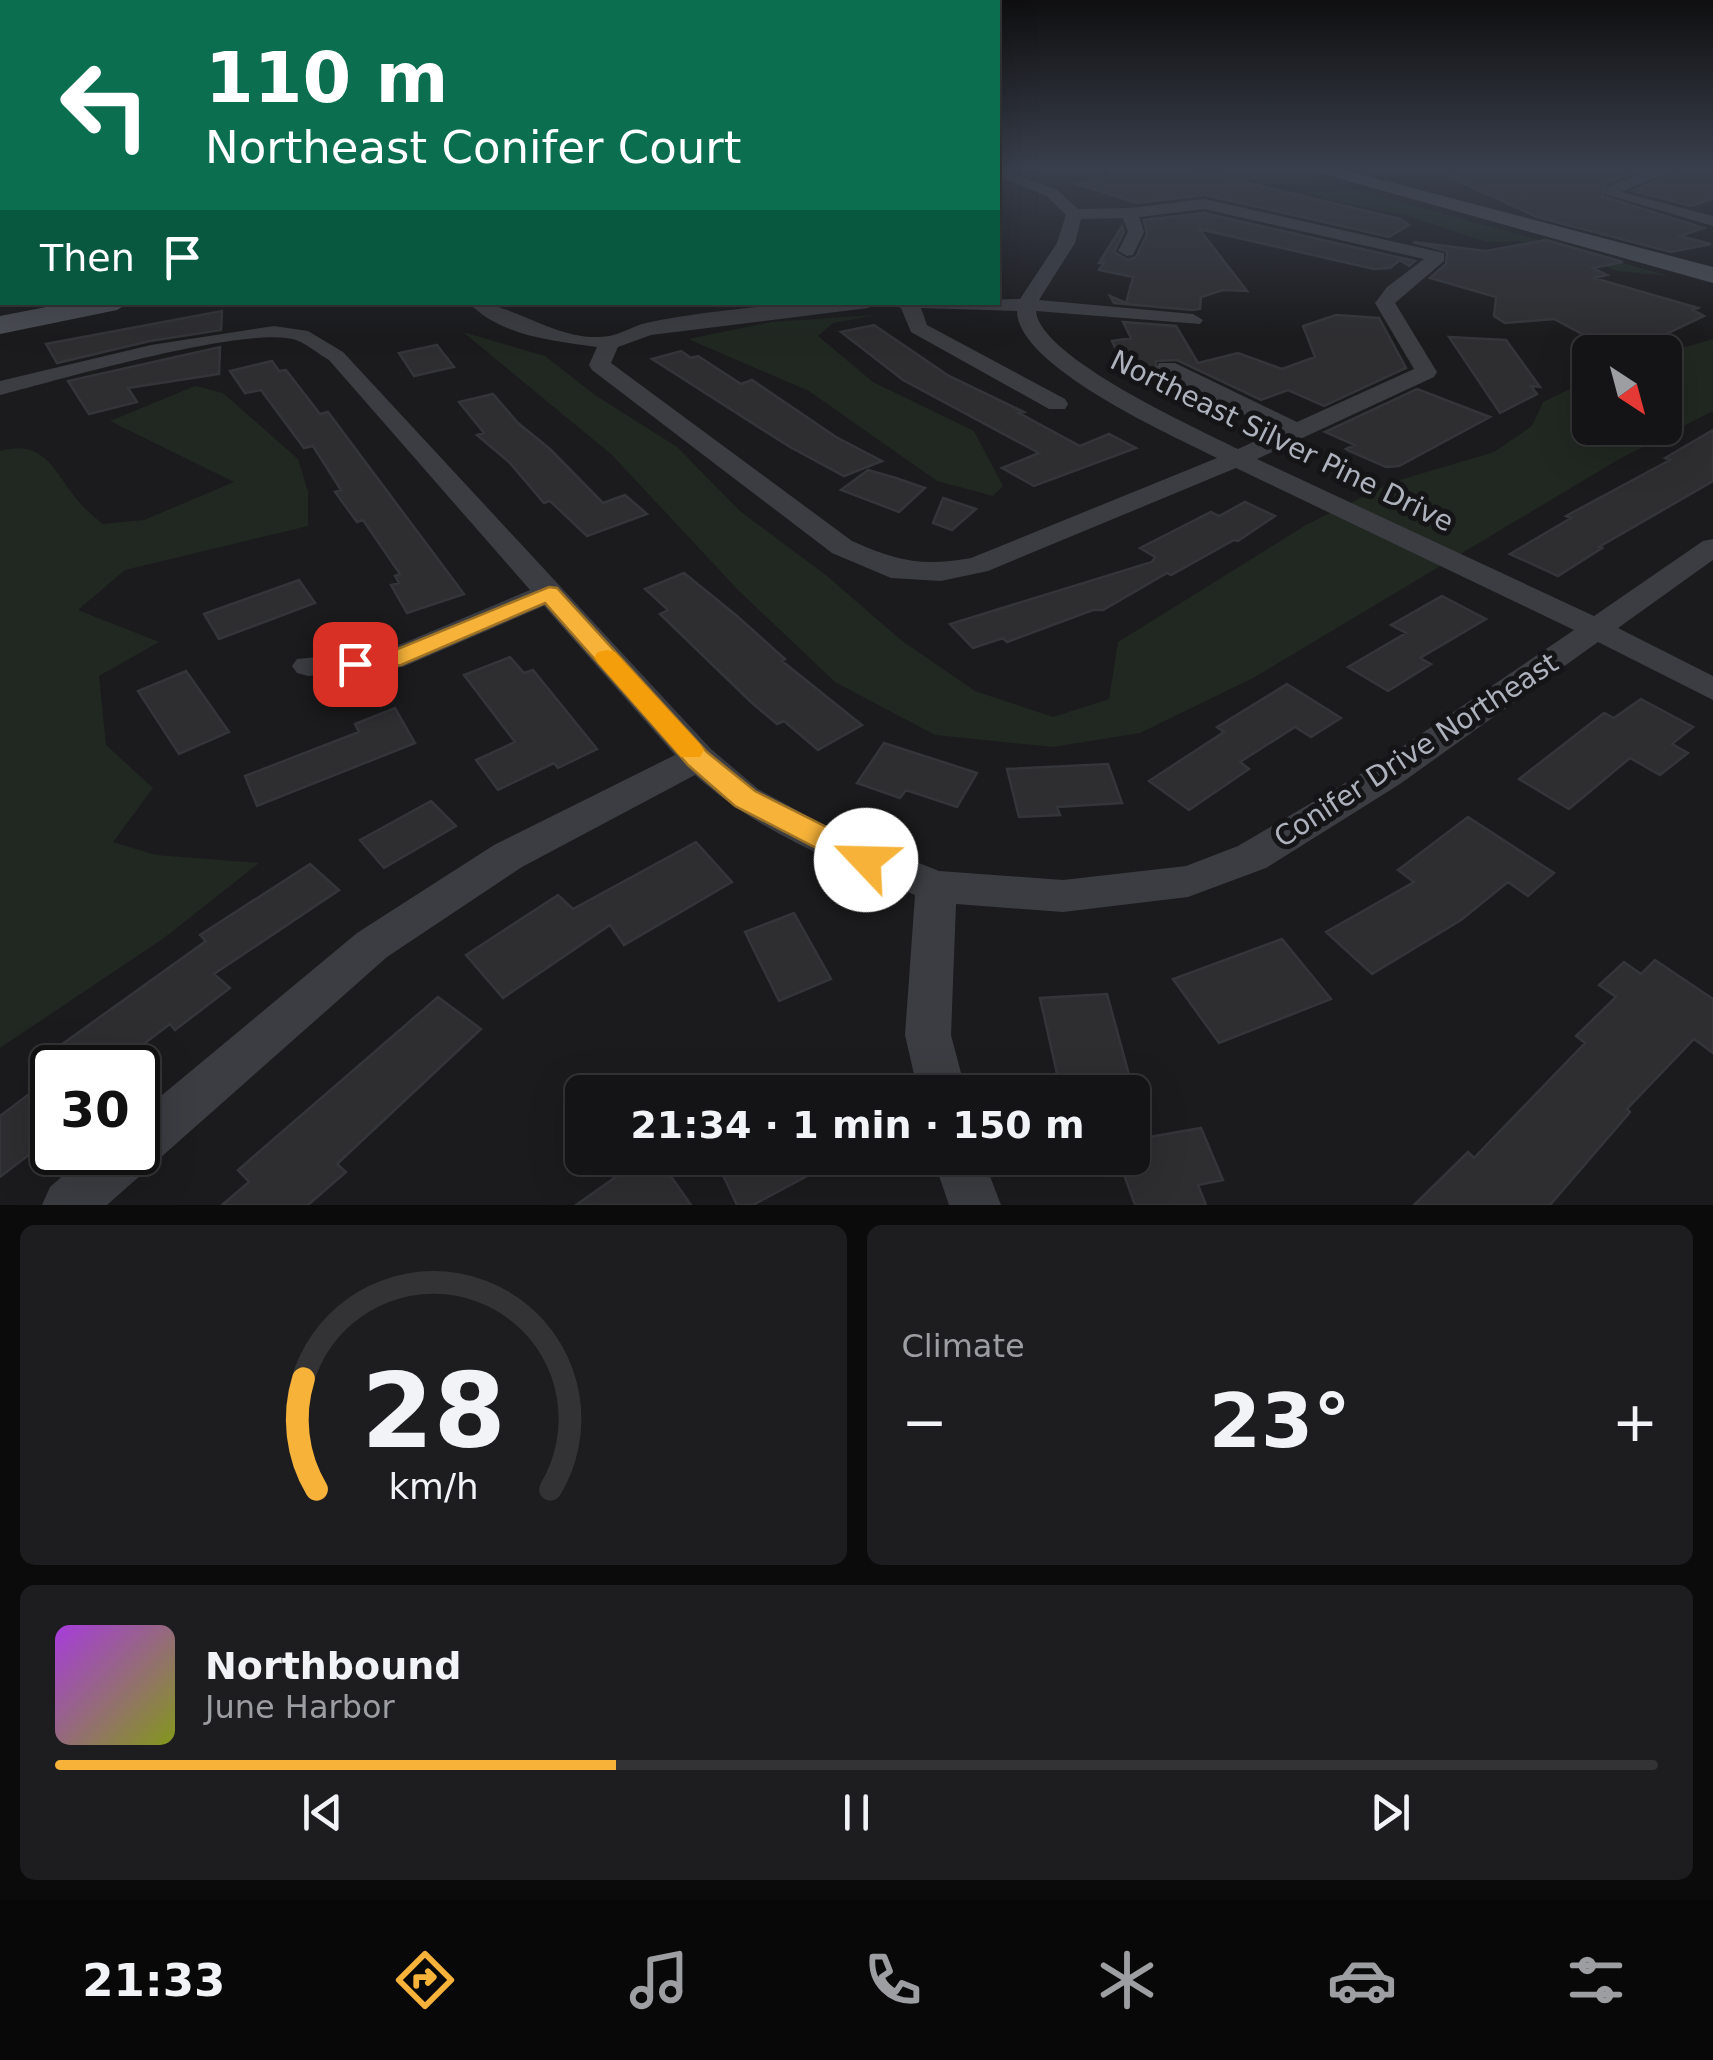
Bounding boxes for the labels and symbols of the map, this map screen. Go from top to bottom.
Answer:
north arrow [1572,335,1682,445]
street label: Northeast Silver Pine Drive [1105,343,1459,539]
pin [313,622,398,707]
street label: Conifer Drive Northeast [1268,646,1564,854]
position arrow [814,808,918,912]
speed limit sign: 30 [30,1045,160,1175]

